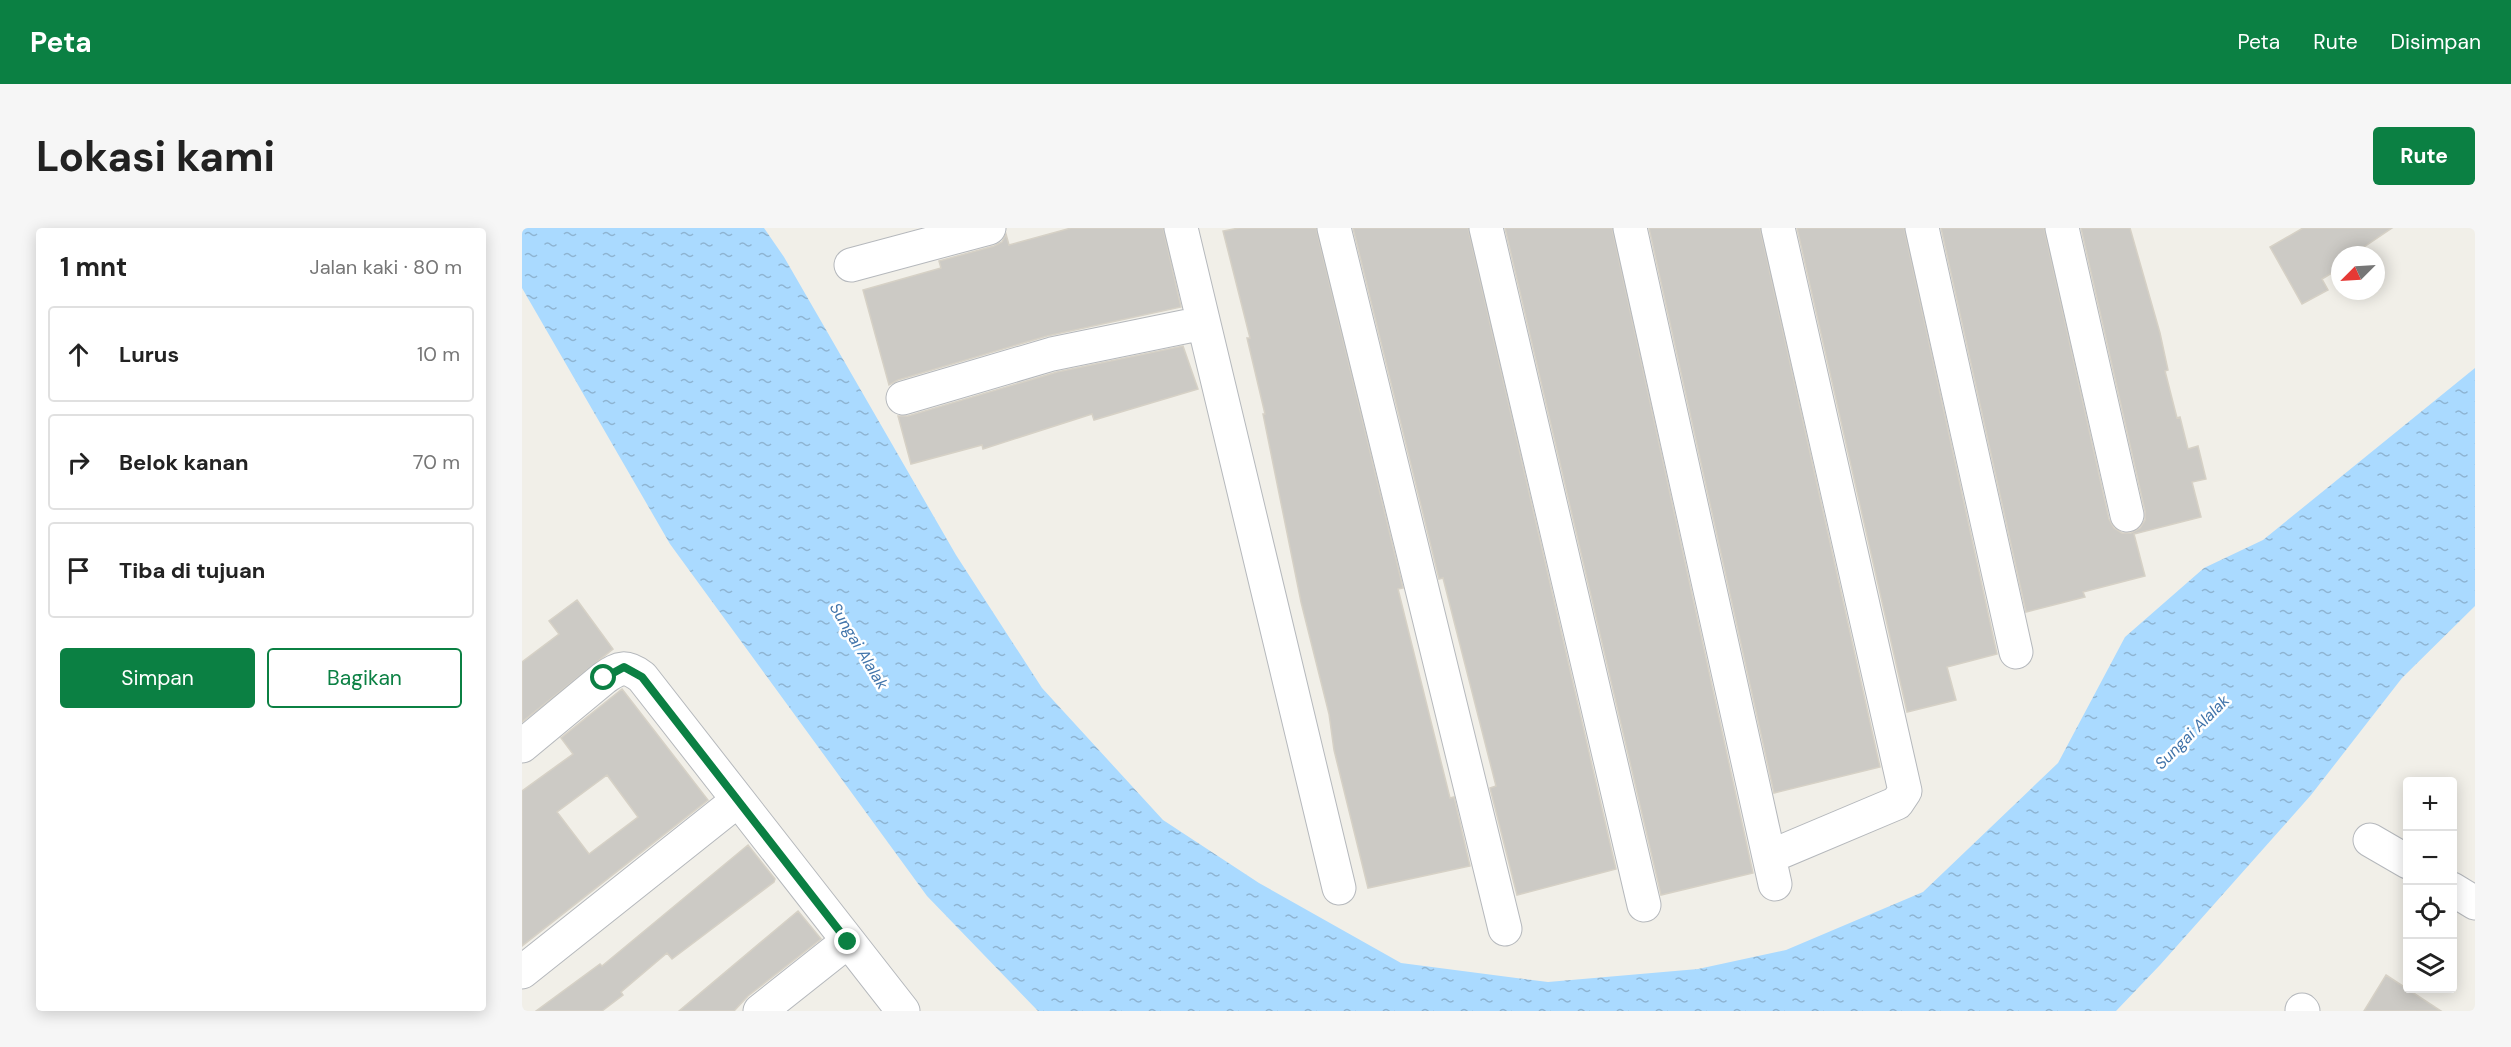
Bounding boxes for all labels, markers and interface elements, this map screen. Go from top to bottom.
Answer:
text: Peta [30,24,92,61]
text: Peta [2237,28,2280,56]
text: Rute [2313,28,2358,56]
text: Disimpan [2391,28,2481,56]
button: Rute [2373,127,2475,185]
text: Lokasi kami [36,129,275,184]
north arrow [2331,246,2385,300]
text: 1 mnt [60,250,127,284]
text: Jalan kaki · 80 m [310,254,462,280]
icon: ahead [62,338,95,371]
text: Lurus [119,340,179,369]
text: 10 m [417,341,460,367]
icon: right [62,446,95,479]
text: Belok kanan [119,448,249,477]
text: 70 m [413,449,460,475]
icon: arrive [62,554,95,587]
text: Tiba di tujuan [119,556,265,585]
water label: Sungai Alalak [825,599,893,694]
button: Simpan [60,648,255,708]
button: Bagikan [267,648,462,708]
route start [590,664,616,690]
water label: Sungai Alalak [2150,690,2234,774]
map controls [2403,777,2457,993]
button: + [2403,777,2457,831]
button: − [2403,831,2457,885]
button: locate [2403,885,2457,939]
route end [834,928,860,954]
button: layers [2403,939,2457,993]

